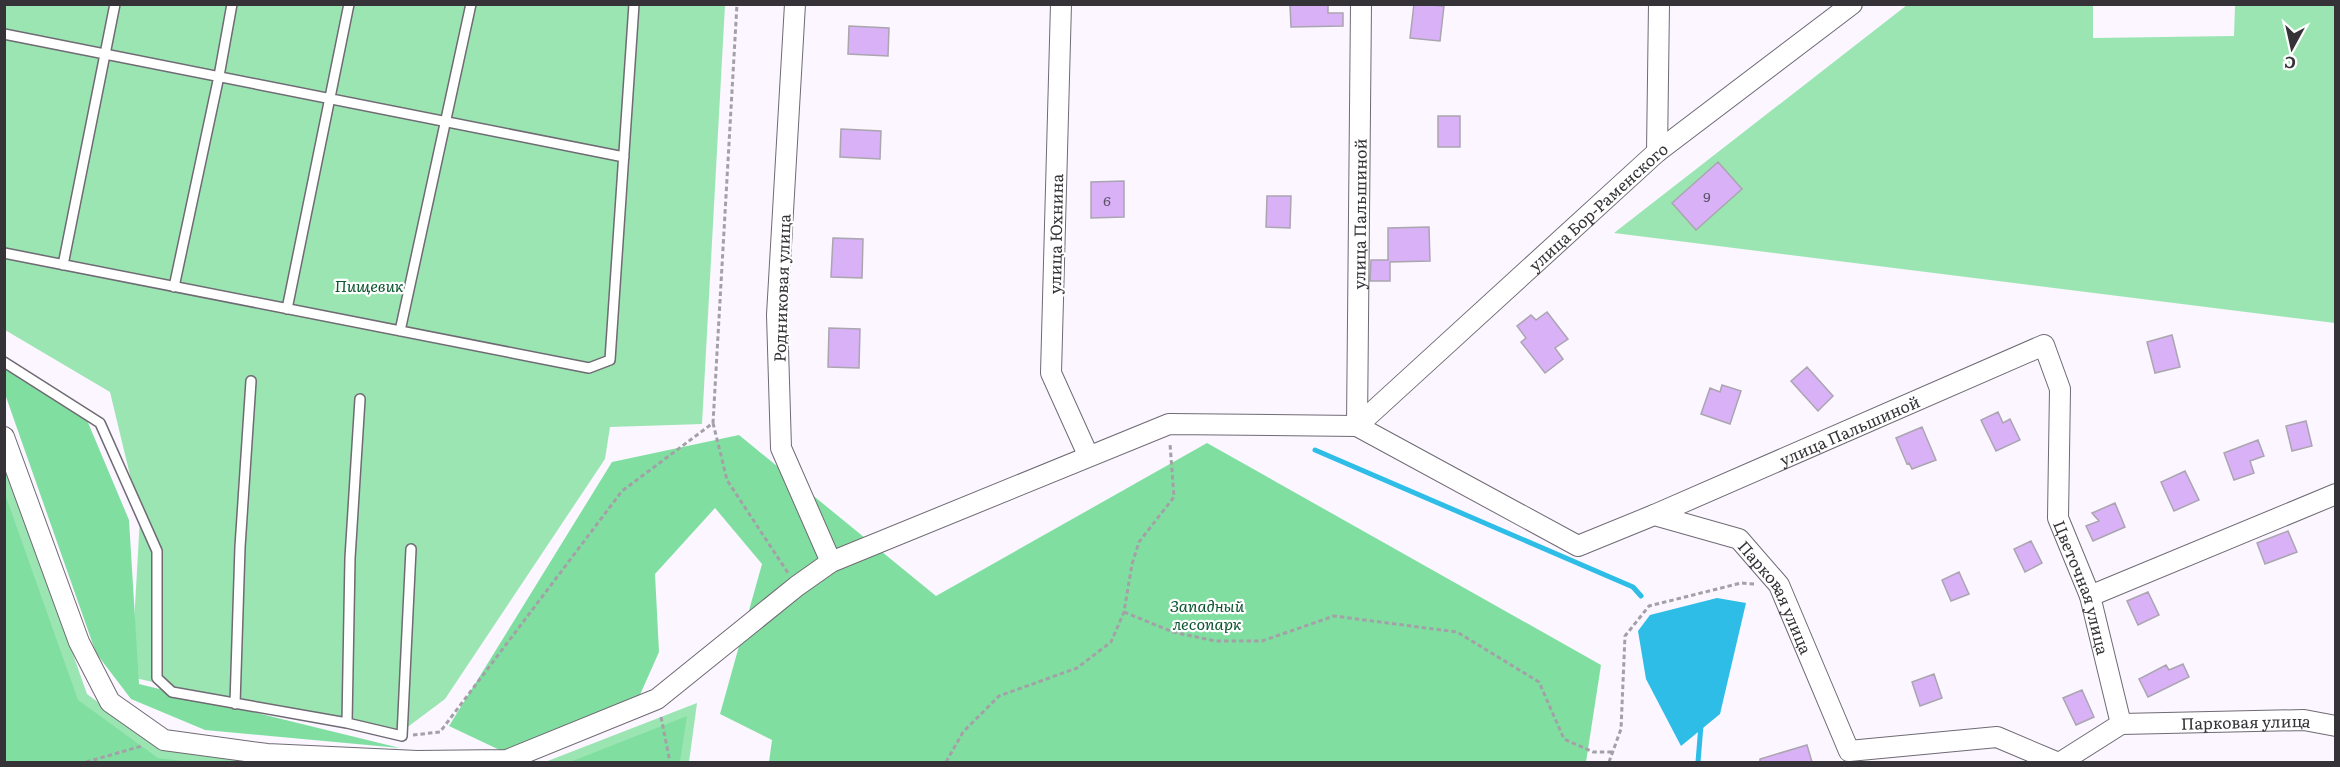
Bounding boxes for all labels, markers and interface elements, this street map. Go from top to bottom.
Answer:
north arrow [2262,18,2322,78]
text: С [2282,51,2297,77]
street label: улица Бор-Раменского [1523,136,1672,276]
street label: улица Пальшиной [1346,138,1372,290]
street label: улица Юхнина [1042,173,1068,294]
house number: 9 [1703,186,1711,206]
house number: 6 [1103,190,1111,210]
street label: Родниковая улица [766,213,796,362]
park label: Пищевик [334,273,404,297]
street label: улица Пальшиной [1775,389,1923,471]
street label: Цветочная улица [2048,516,2116,658]
street label: Парковая улица [1733,535,1819,658]
park label: Западный лесопарк [1170,593,1245,635]
street label: Парковая улица [2181,708,2314,735]

